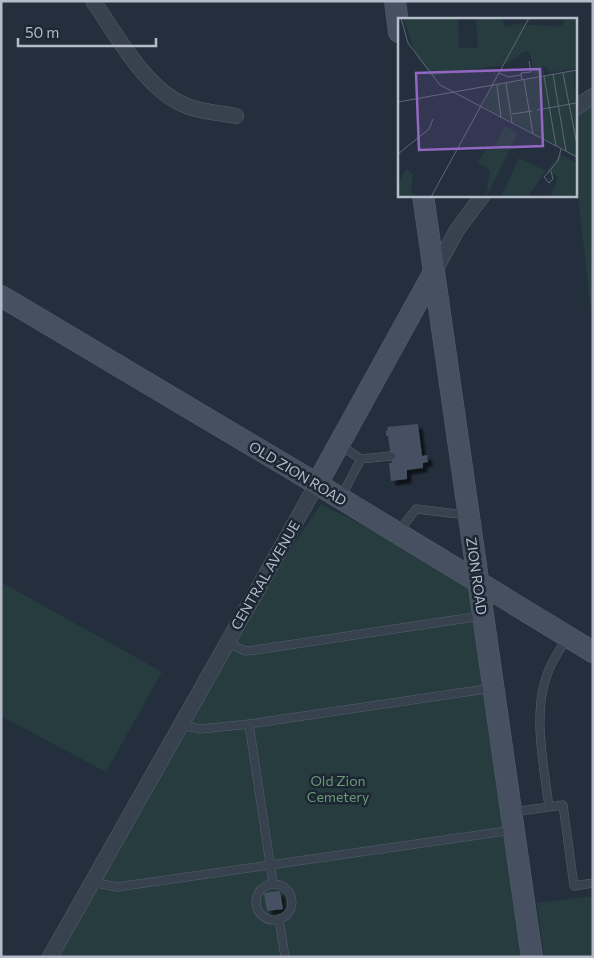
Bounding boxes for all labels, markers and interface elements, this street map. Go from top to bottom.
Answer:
scale bar [18,15,155,47]
inset map [398,18,576,196]
text: 50 m [25,23,59,41]
street label: OLD ZION ROAD [246,437,350,509]
street label: CENTRAL AVENUE [227,518,303,632]
street label: ZION ROAD [463,536,491,616]
park label: Old Zion Cemetery [307,772,369,805]

